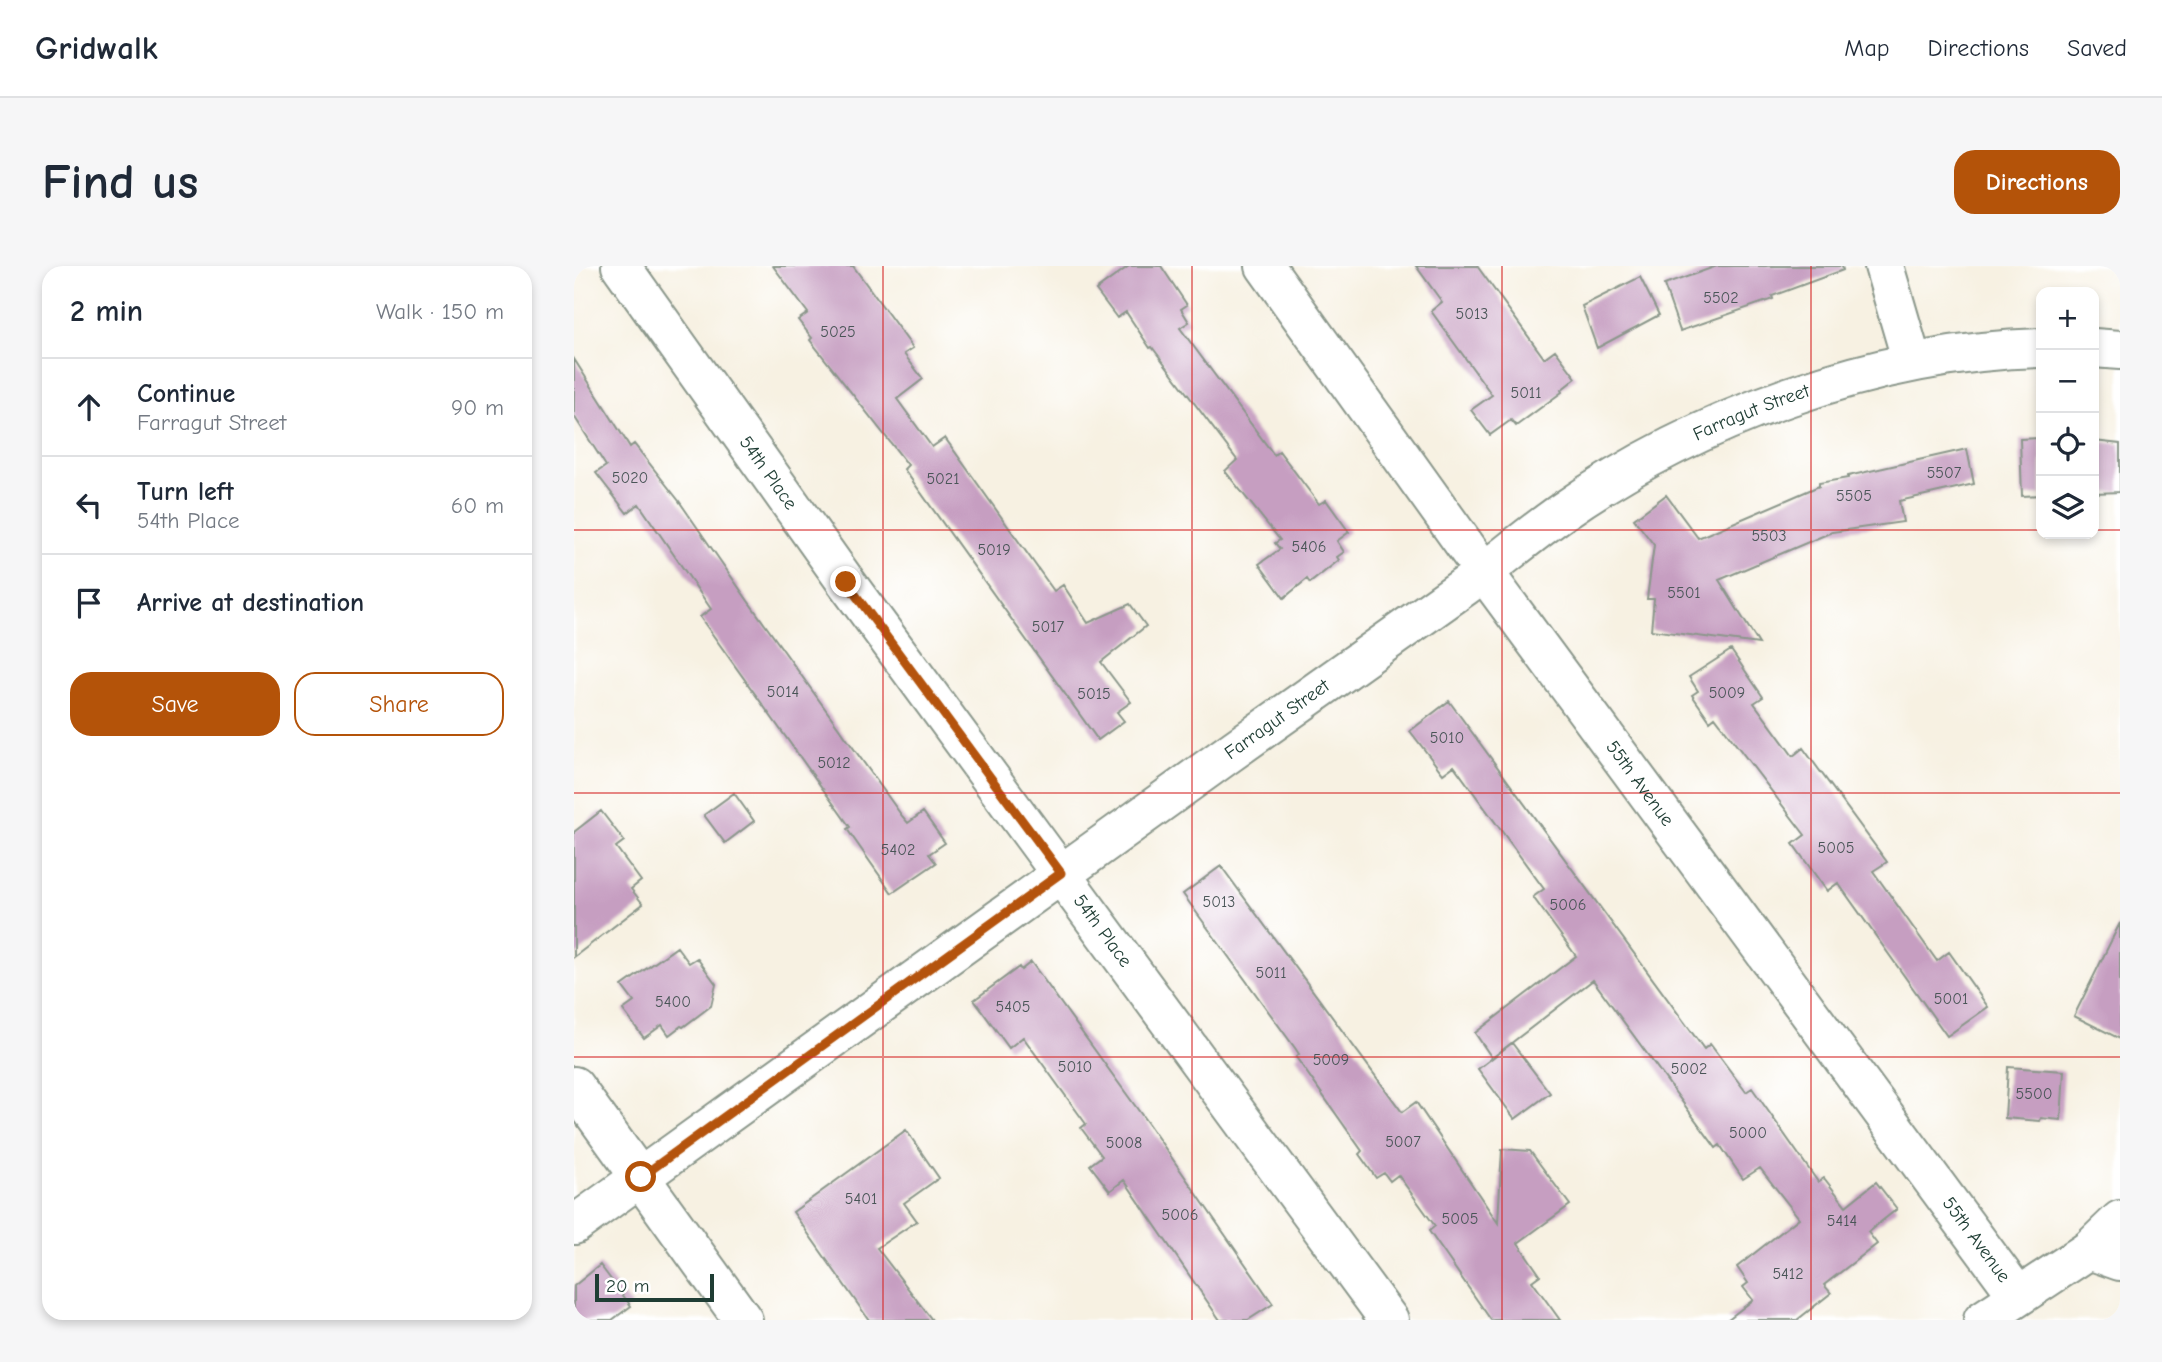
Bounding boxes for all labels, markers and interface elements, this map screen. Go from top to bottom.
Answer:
text: Gridwalk [35,29,158,67]
text: Map [1844,34,1890,62]
text: Directions [1928,34,2029,62]
text: Saved [2067,34,2127,62]
button: Directions [1954,150,2120,214]
text: Find us [42,154,198,210]
map controls [2036,287,2099,539]
button: + [2036,287,2099,350]
house number: 5502 [1703,289,1739,307]
text: 2 min [70,294,143,329]
text: Walk · 150 m [376,298,504,325]
house number: 5013 [1456,305,1488,323]
house number: 5025 [820,323,856,341]
button: − [2036,350,2099,413]
text: Continue [137,379,235,409]
street label: Farragut Street [1689,379,1813,446]
house number: 5011 [1510,384,1542,402]
icon: ahead [70,388,108,426]
text: 90 m [451,394,504,421]
text: Farragut Street [137,409,286,436]
button: locate [2036,413,2099,476]
street label: 54th Place [735,432,802,514]
house number: 5507 [1927,464,1962,482]
house number: 5020 [612,469,648,487]
house number: 5021 [926,470,960,488]
button: layers [2036,476,2099,539]
text: Turn left [137,477,234,507]
icon: left [70,486,108,524]
house number: 5505 [1836,487,1872,505]
text: 60 m [451,492,504,519]
text: 54th Place [137,507,240,534]
house number: 5503 [1751,527,1787,545]
house number: 5406 [1292,538,1326,556]
house number: 5019 [977,541,1011,559]
route end [830,566,861,597]
icon: arrive [70,584,108,622]
house number: 5501 [1667,584,1701,602]
text: Arrive at destination [137,588,364,618]
house number: 5017 [1032,618,1065,636]
button: Save [70,672,280,736]
button: Share [294,672,504,736]
street label: Farragut Street [1220,674,1334,764]
house number: 5014 [767,683,799,701]
house number: 5009 [1709,684,1745,702]
house number: 5015 [1077,685,1111,703]
house number: 5010 [1430,729,1464,747]
street label: 55th Avenue [1601,736,1679,830]
house number: 5012 [817,754,851,772]
house number: 5005 [1818,839,1854,857]
house number: 5402 [881,841,915,859]
street label: 54th Place [1069,890,1137,972]
house number: 5013 [1203,893,1235,911]
house number: 5006 [1550,896,1586,914]
house number: 5011 [1255,964,1287,982]
house number: 5001 [1934,990,1968,1008]
house number: 5400 [655,993,691,1011]
house number: 5405 [996,998,1030,1016]
house number: 5009 [1313,1051,1349,1069]
house number: 5010 [1058,1058,1092,1076]
house number: 5002 [1671,1060,1707,1078]
house number: 5500 [2016,1085,2052,1103]
house number: 5000 [1729,1124,1767,1142]
house number: 5007 [1385,1133,1421,1151]
house number: 5008 [1106,1134,1142,1152]
route start [625,1161,656,1192]
house number: 5401 [845,1190,877,1208]
street label: 55th Avenue [1938,1193,2015,1287]
house number: 5006 [1162,1206,1198,1224]
house number: 5005 [1442,1210,1478,1228]
house number: 5414 [1827,1212,1857,1230]
house number: 5412 [1772,1265,1804,1283]
scale bar [595,1271,714,1303]
text: 20 m [606,1275,650,1297]

